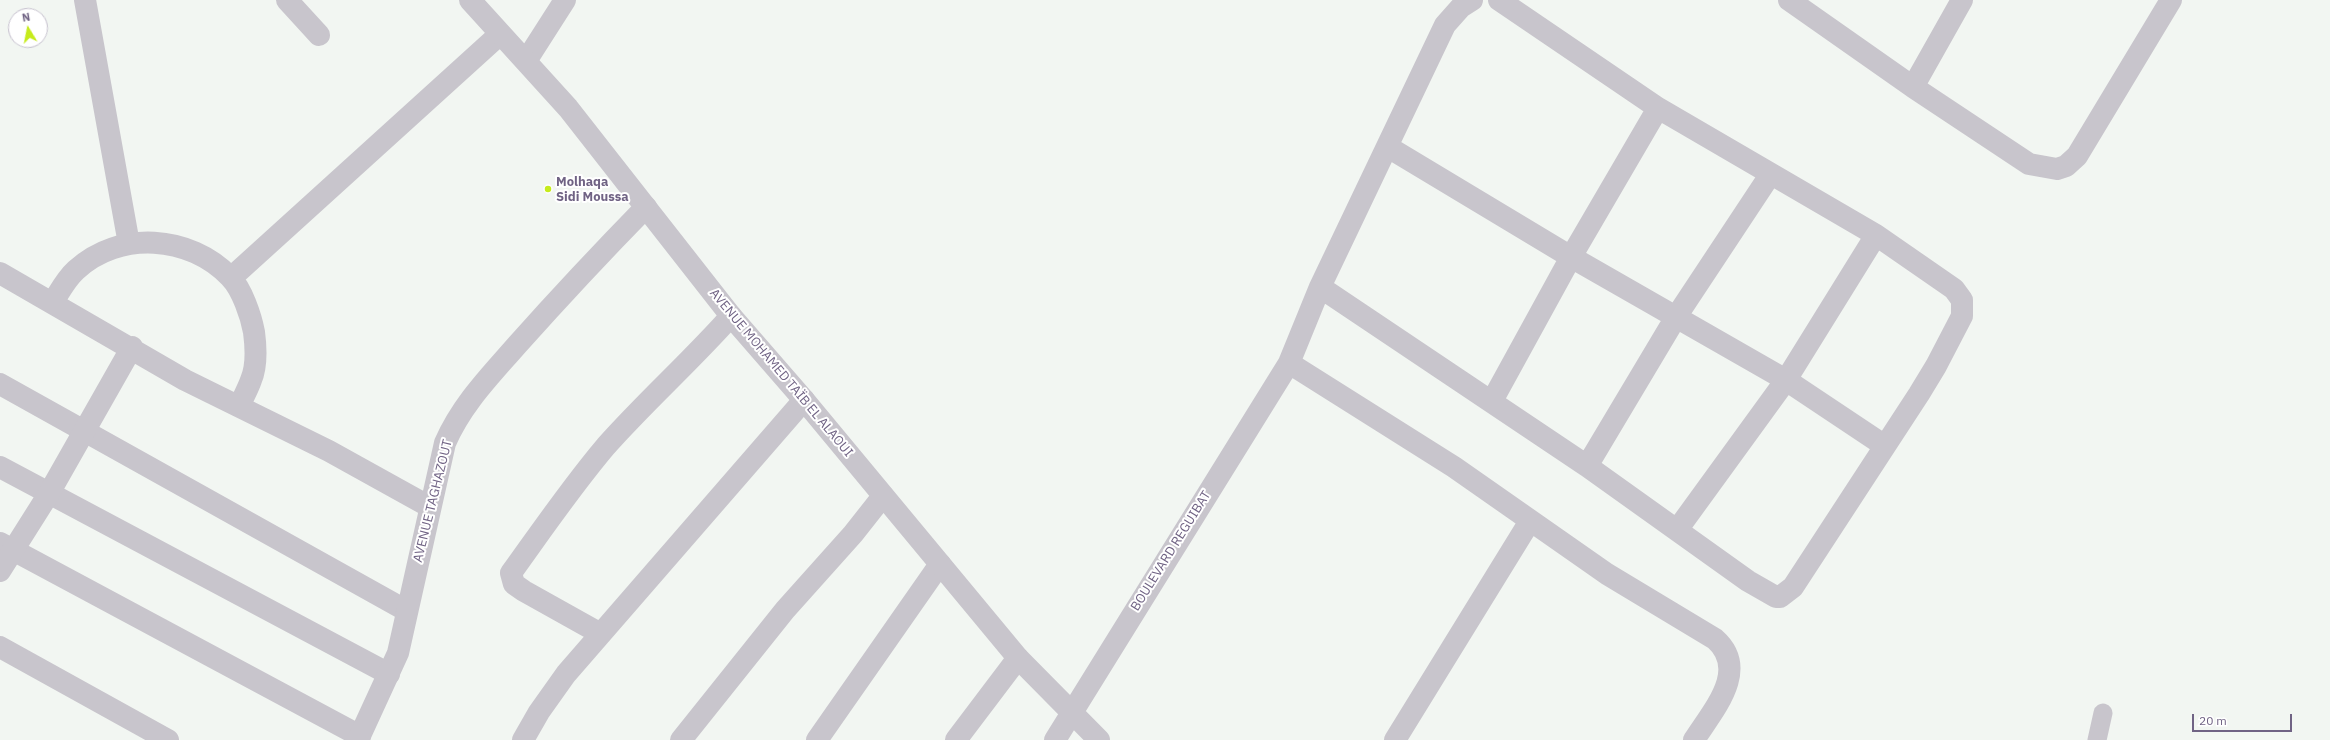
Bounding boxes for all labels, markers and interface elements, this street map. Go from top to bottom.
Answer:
north arrow [8,8,48,48]
text: N [21,10,31,25]
place label: Molhaqa Sidi Moussa [556,174,629,205]
marker: Molhaqa Sidi Moussa [543,184,553,194]
street label: AVENUE MOHAMED TAÏB EL ALAOUI [706,286,856,460]
street label: AVENUE TAGHAZOUT [410,438,456,564]
street label: BOULEVARD REGUIBAT [1128,488,1214,614]
scale bar [2194,706,2294,732]
text: 20 m [2199,713,2227,728]

